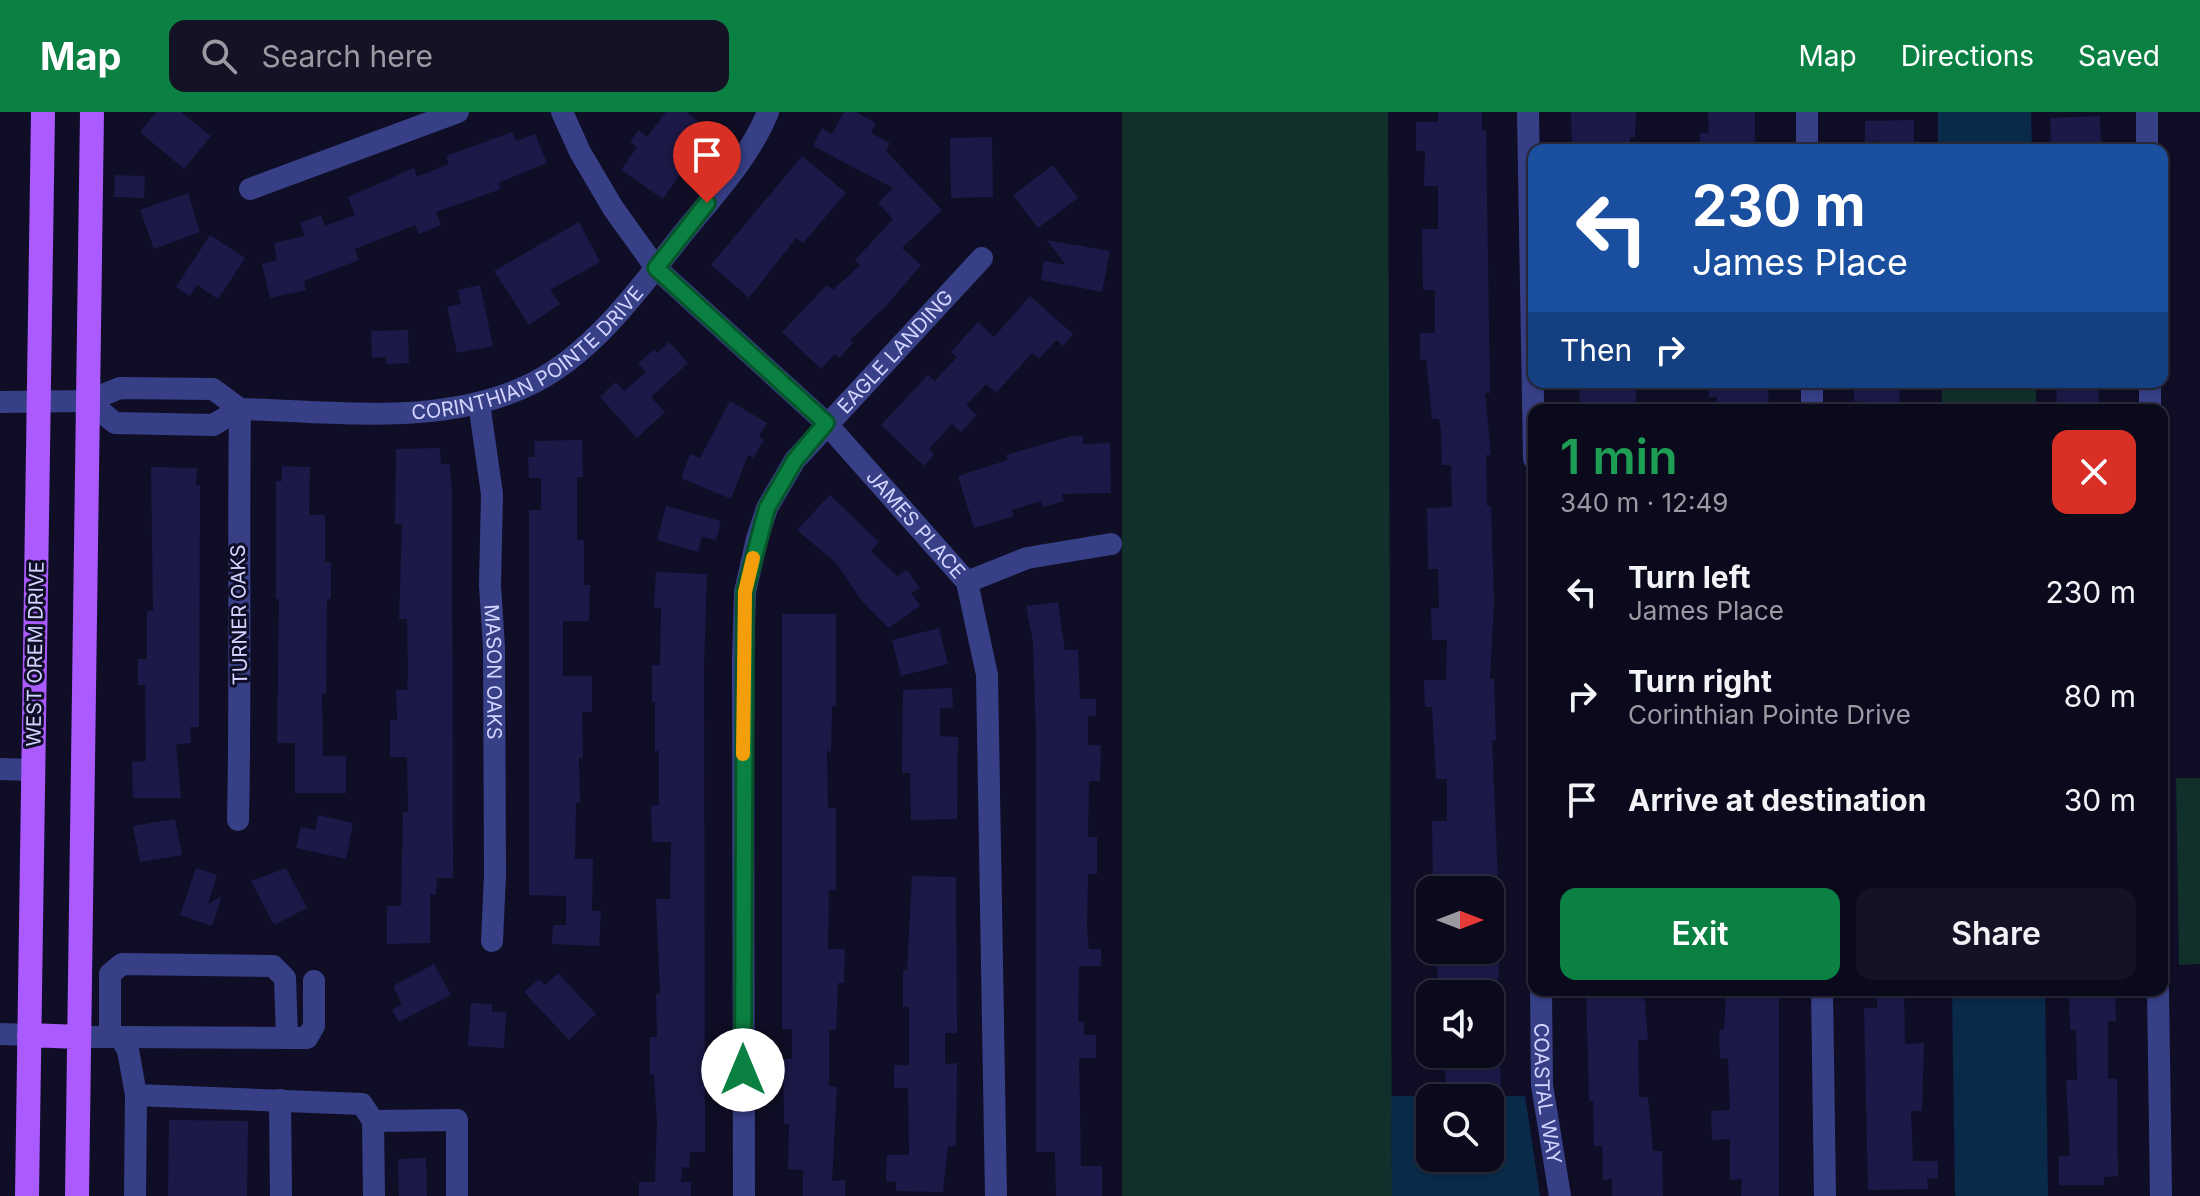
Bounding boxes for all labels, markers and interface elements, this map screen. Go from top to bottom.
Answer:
search box [169,20,729,92]
text: Map [40,33,121,79]
icon: search [197,34,241,78]
text: Search here [261,38,433,74]
text: Map [1798,39,1857,73]
text: Directions [1901,39,2034,73]
text: Saved [2078,39,2160,73]
pin [673,121,741,203]
icon: arrive [685,133,729,177]
text: 230 m [1692,172,1866,240]
icon: left [1560,176,1664,280]
text: James Place [1692,240,1908,284]
street label: CORINTHIAN POINTE DRIVE [410,281,648,425]
street label: EAGLE LANDING [832,285,958,418]
icon: right [1648,328,1692,372]
text: Then [1560,332,1632,368]
text: 1 min [1560,427,1678,486]
button: close [2052,430,2136,514]
street label: JAMES PLACE [861,465,970,584]
text: 340 m · 12:49 [1560,487,1728,518]
street label: TURNER OAKS [226,544,252,686]
text: Turn left [1628,559,1750,595]
street label: WEST OREM DRIVE [21,561,49,747]
icon: left [1560,570,1604,614]
text: 230 m [2046,574,2136,610]
text: James Place [1628,595,1784,626]
street label: MASON OAKS [479,604,506,740]
text: Turn right [1628,663,1772,699]
icon: right [1560,674,1604,718]
text: 80 m [2064,678,2136,714]
text: Corinthian Pointe Drive [1628,699,1911,730]
icon: arrive [1560,778,1604,822]
text: Arrive at destination [1628,782,1926,818]
text: 30 m [2064,782,2136,818]
north arrow [1416,876,1504,964]
map controls [1416,876,1504,1172]
button: Exit [1560,888,1840,980]
button: Share [1856,888,2136,980]
button: sound [1416,980,1504,1068]
street label: COASTAL WAY [1529,1023,1567,1166]
position arrow [701,1028,785,1112]
button: search [1416,1084,1504,1172]

